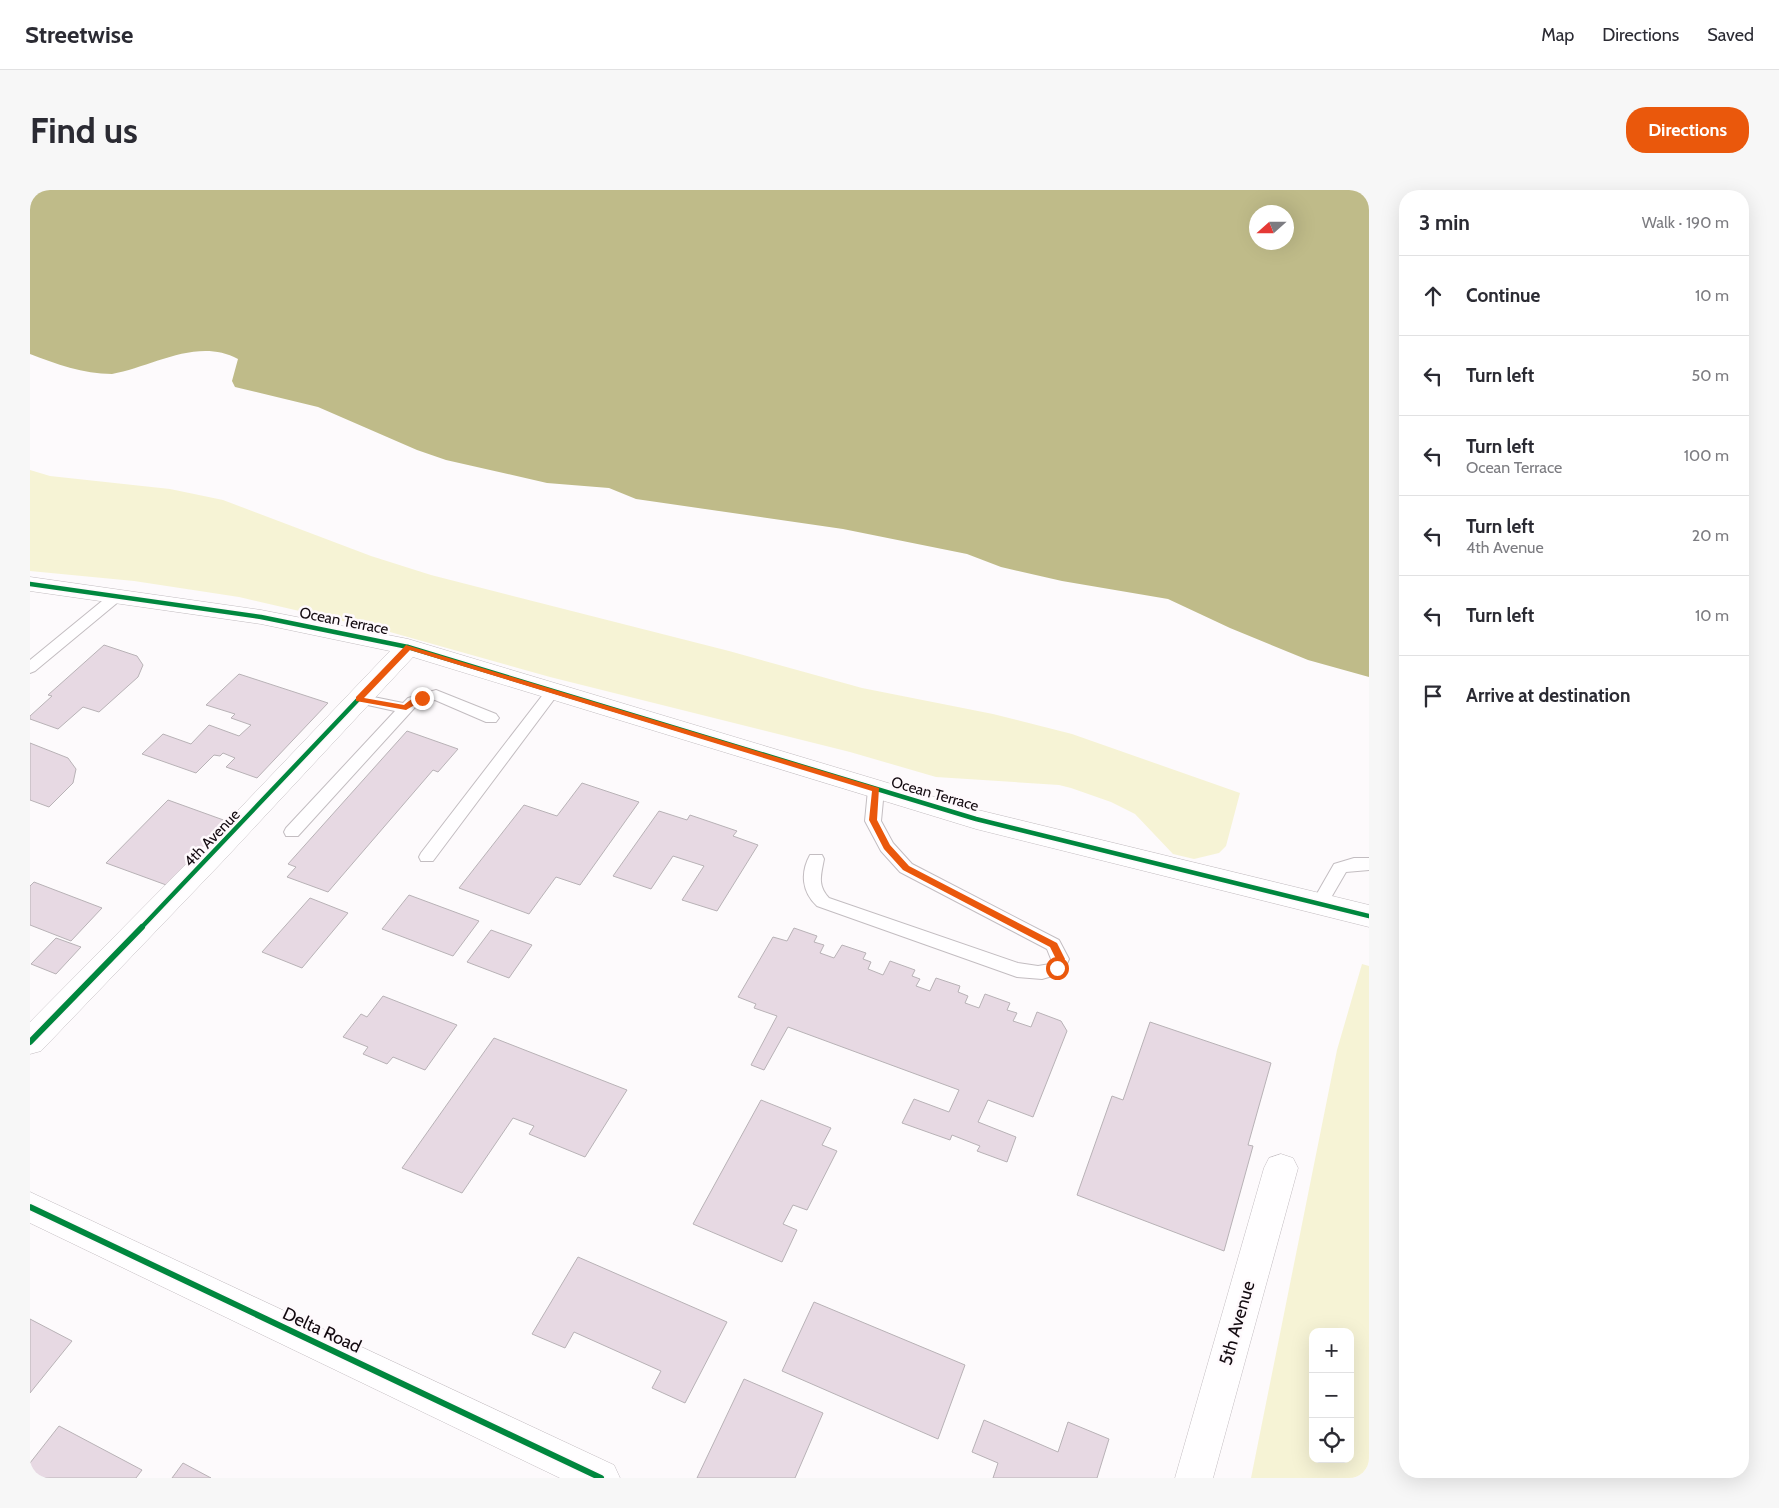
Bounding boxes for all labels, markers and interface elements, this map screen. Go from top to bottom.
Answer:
text: Streetwise [25,20,133,49]
text: Map [1541,24,1574,46]
text: Directions [1602,24,1679,46]
text: Saved [1707,24,1754,46]
button: Directions [1626,107,1749,153]
text: Find us [30,109,138,152]
north arrow [1249,205,1294,250]
text: 3 min [1419,210,1470,235]
text: Walk · 190 m [1642,213,1729,232]
icon: ahead [1419,282,1447,310]
text: Continue [1466,284,1540,307]
text: 10 m [1695,286,1729,305]
icon: left [1419,362,1447,390]
text: Turn left [1466,364,1534,387]
text: 50 m [1692,366,1729,385]
text: Turn left [1466,435,1534,458]
icon: left [1419,442,1447,470]
text: 100 m [1684,446,1729,465]
text: Ocean Terrace [1466,458,1562,477]
text: Turn left [1466,515,1534,538]
icon: left [1419,522,1447,550]
text: 20 m [1692,526,1729,545]
text: 4th Avenue [1466,538,1544,557]
icon: left [1419,602,1447,630]
street label: Ocean Terrace [298,604,390,639]
text: Turn left [1466,604,1534,627]
text: 10 m [1695,606,1729,625]
icon: arrive [1419,682,1447,710]
text: Arrive at destination [1466,684,1630,707]
route end [411,687,434,710]
street label: Ocean Terrace [889,773,981,815]
street label: 4th Avenue [180,805,244,870]
route start [1046,957,1069,980]
street label: 5th Avenue [1214,1278,1260,1368]
street label: Delta Road [279,1302,365,1358]
map controls [1309,1328,1354,1463]
button: + [1309,1328,1354,1373]
button: − [1309,1373,1354,1418]
button: locate [1309,1418,1354,1463]

